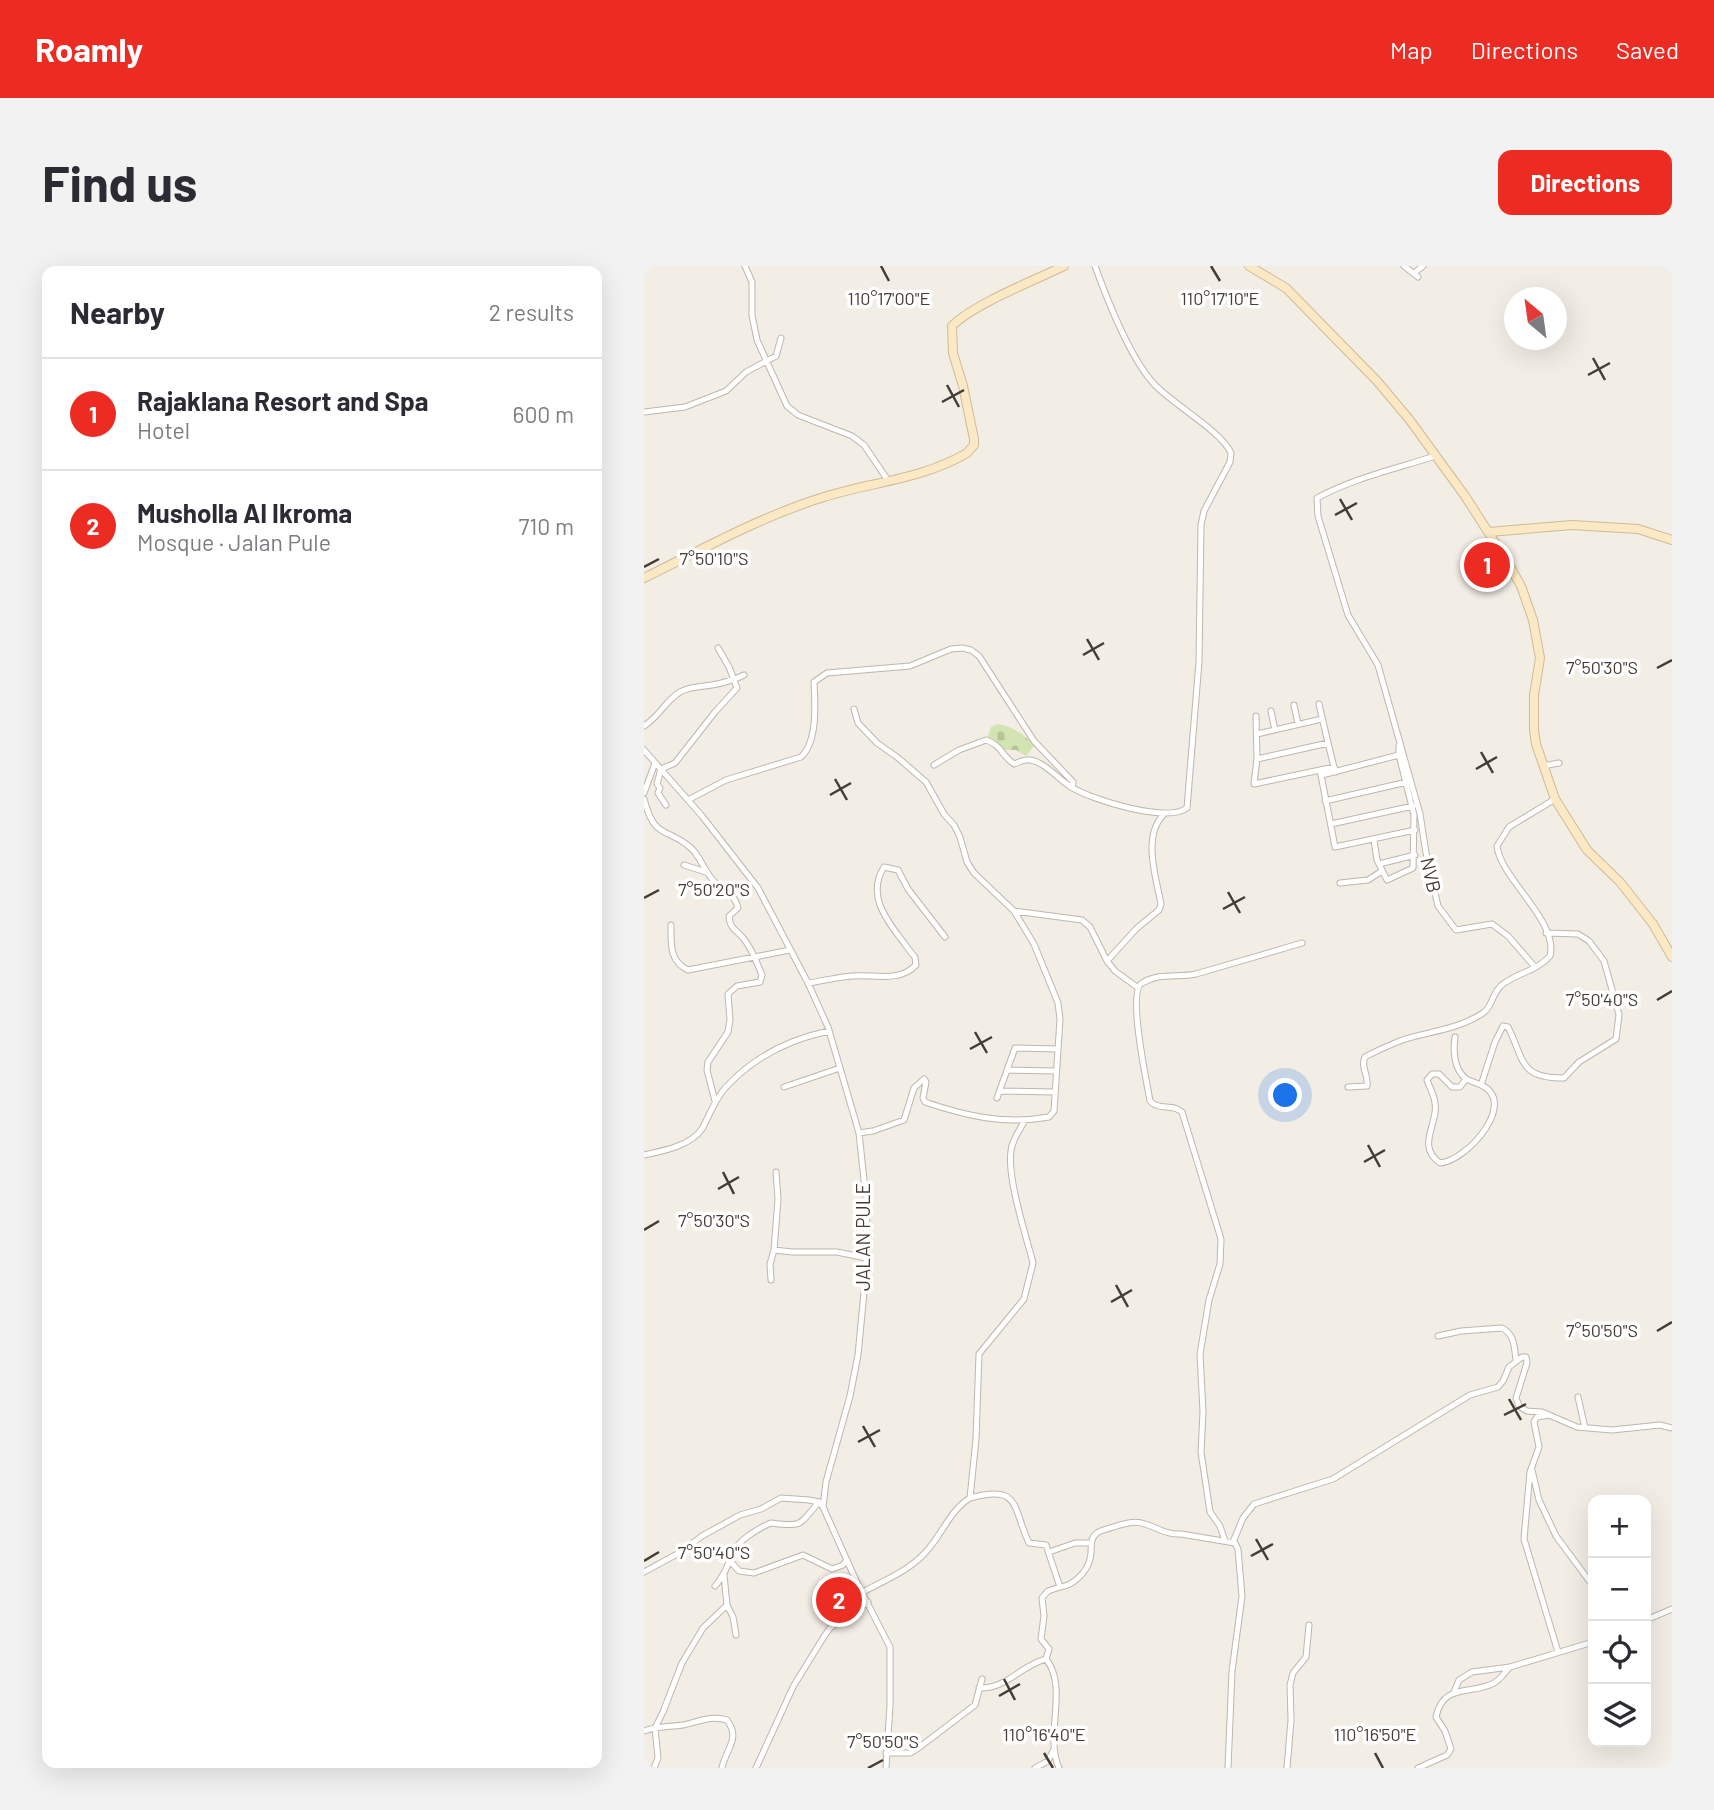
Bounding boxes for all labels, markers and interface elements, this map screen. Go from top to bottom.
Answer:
text: Roamly [35,29,143,69]
text: Map [1390,35,1433,64]
text: Directions [1471,35,1578,64]
text: Saved [1616,35,1679,64]
button: Directions [1498,150,1672,215]
text: Find us [42,153,197,212]
text: 110°17'00"E [848,287,930,309]
text: 110°17'10"E [1181,287,1259,309]
north arrow [1504,287,1567,350]
text: Nearby [70,294,165,330]
text: 2 results [489,298,574,326]
text: Rajaklana Resort and Spa [137,385,428,416]
text: 1 [89,400,97,428]
text: 600 m [513,400,574,428]
text: Hotel [137,416,190,444]
text: Musholla Al Ikroma [137,497,352,528]
text: 2 [87,512,99,540]
text: 710 m [518,512,574,540]
text: Mosque · Jalan Pule [137,528,331,556]
pin: 1 [1464,539,1510,591]
text: 7°50'10"S [680,547,748,569]
text: 7°50'30"S [1566,656,1638,678]
street label: NVB [1416,855,1447,895]
text: 7°50'20"S [678,878,750,900]
text: 7°50'40"S [1566,988,1638,1010]
your location [1268,1078,1302,1112]
street label: JALAN PULE [851,1183,874,1291]
text: 7°50'30"S [678,1209,750,1231]
text: 7°50'50"S [1566,1319,1638,1341]
map controls [1588,1495,1651,1747]
button: + [1588,1495,1651,1558]
text: 7°50'40"S [678,1541,750,1563]
button: − [1588,1558,1651,1621]
pin: 2 [816,1574,862,1626]
button: locate [1588,1621,1651,1684]
button: layers [1588,1684,1651,1747]
text: 110°16'40"E [1002,1723,1086,1745]
text: 110°16'50"E [1334,1723,1416,1745]
text: 7°50'50"S [847,1730,919,1752]

